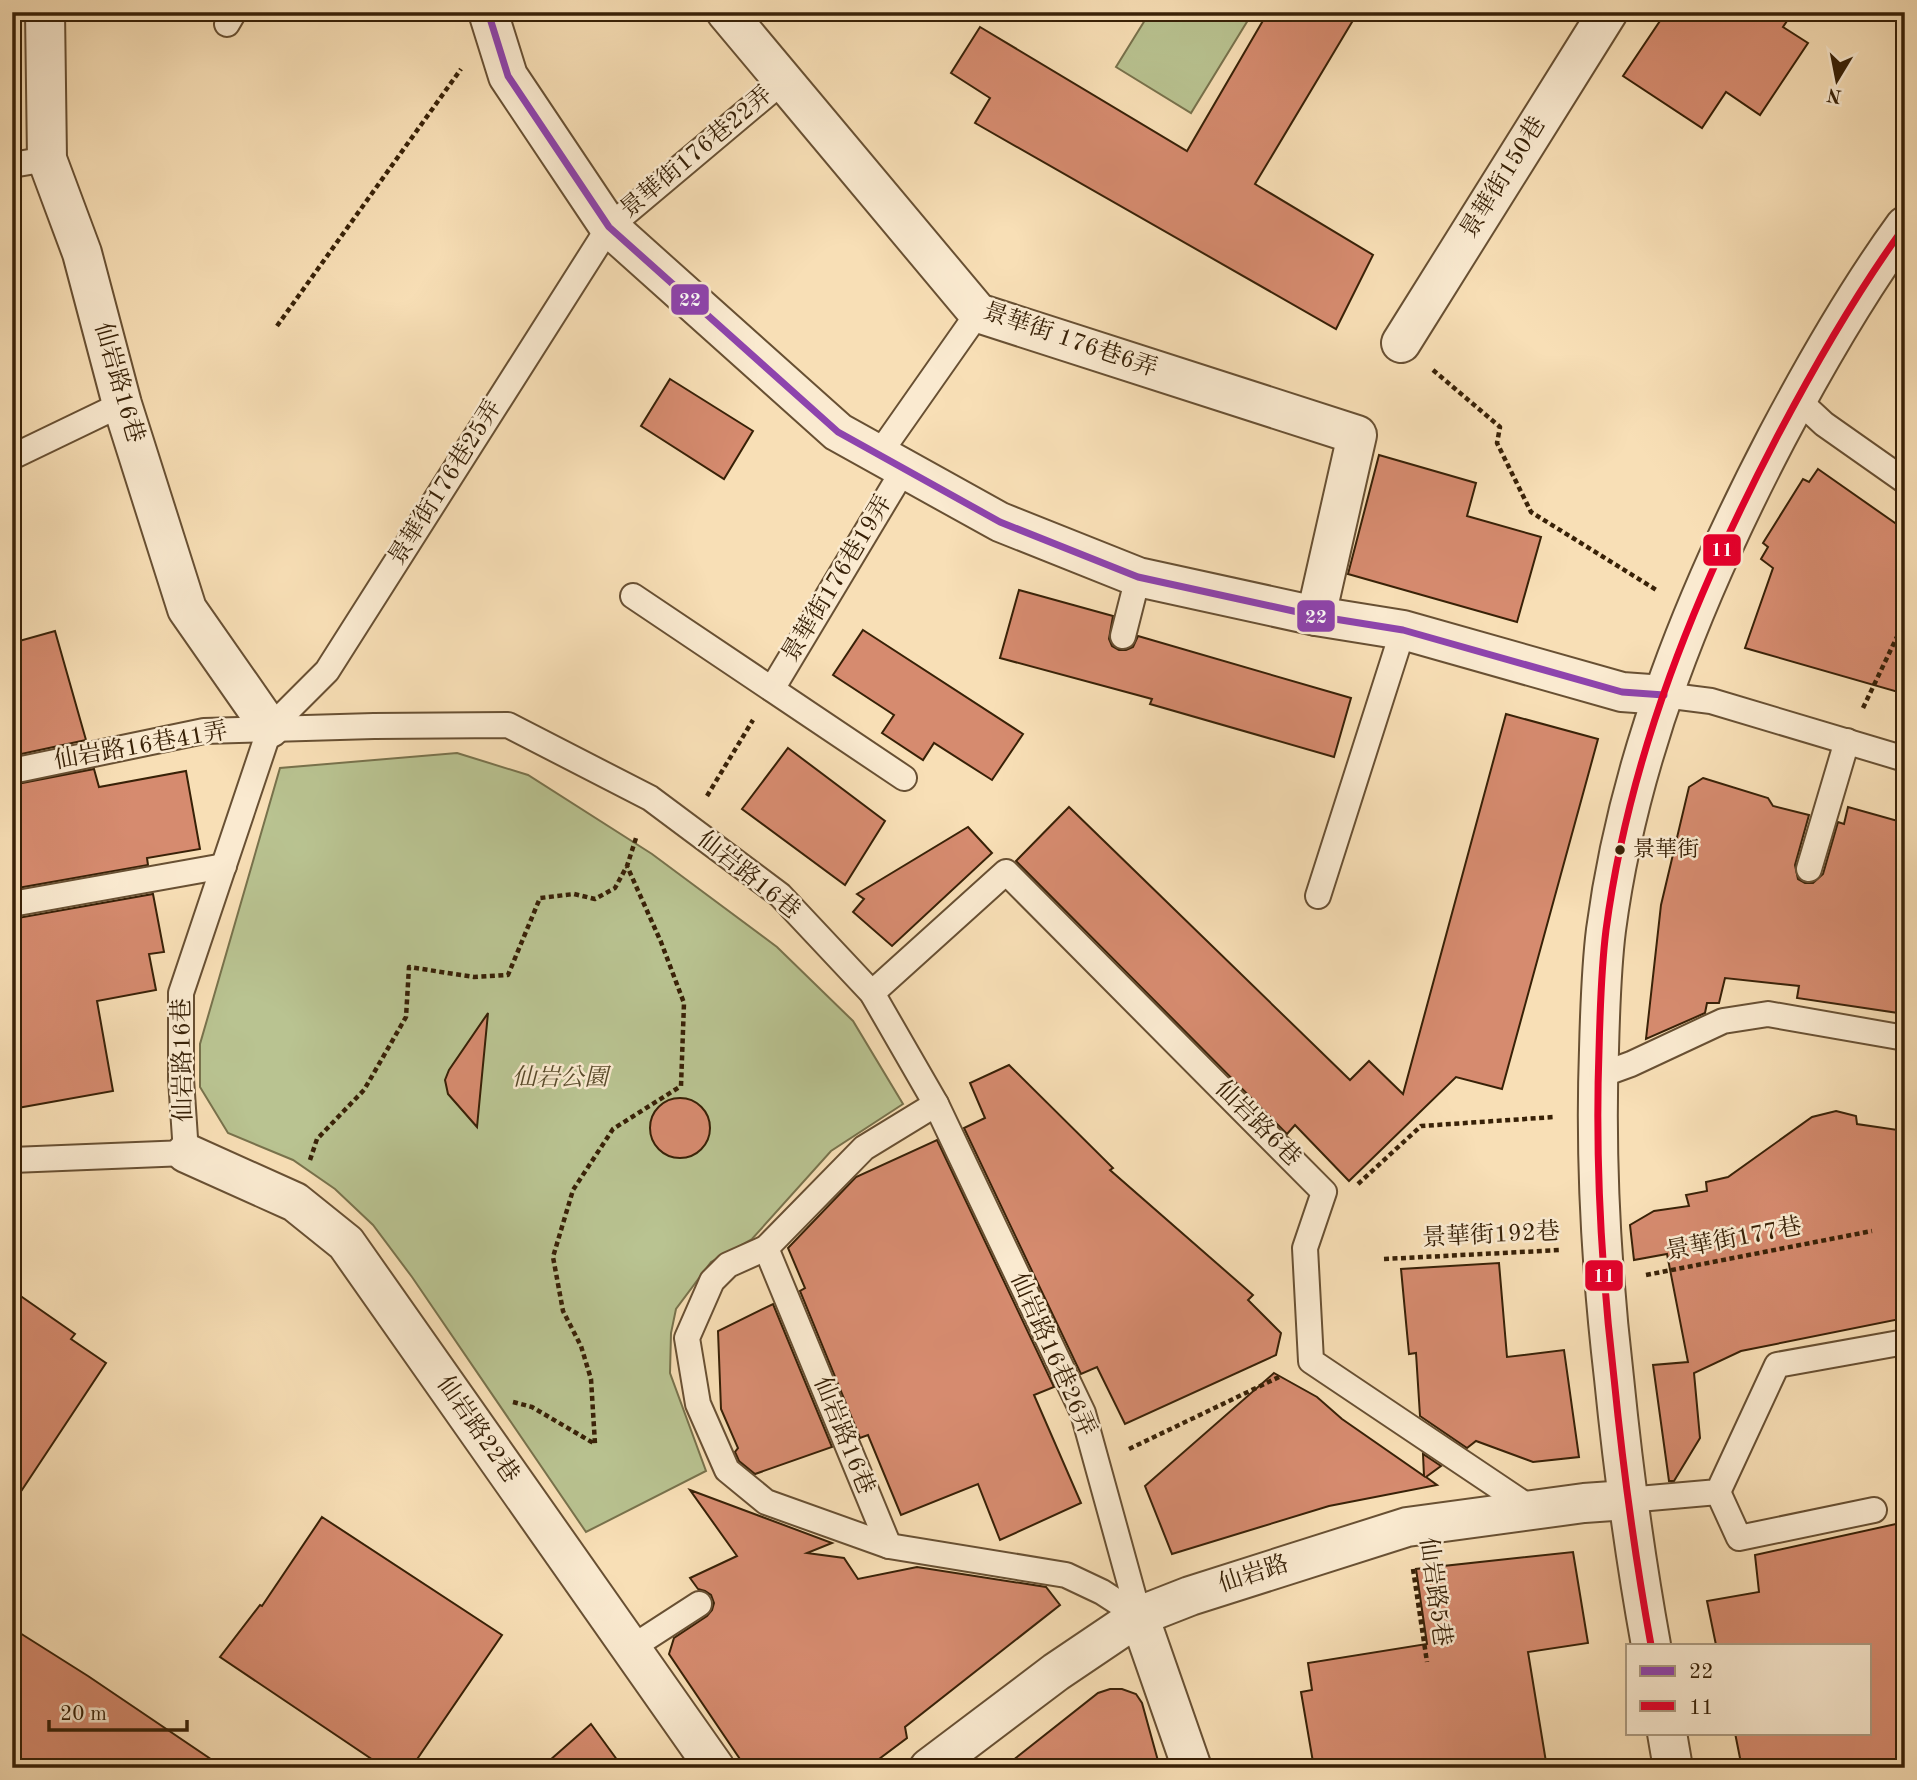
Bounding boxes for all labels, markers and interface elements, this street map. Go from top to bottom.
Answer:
north arrow [1801,46,1871,116]
street label: 景華街176巷22弄 [615,81,777,223]
text: N [1825,84,1843,105]
street label: 景華街150巷 [1455,112,1551,243]
line badge: 22 [670,283,710,316]
text: 22 [679,292,701,311]
street label: 景華街 176巷6弄 [980,297,1161,382]
street label: 仙岩路16巷 [89,319,149,446]
street label: 景華街176巷25弄 [383,395,506,570]
street label: 景華街176巷19弄 [776,490,897,666]
line badge: 11 [1702,533,1742,567]
text: 11 [1711,542,1733,561]
line badge: 22 [1296,599,1336,633]
text: 22 [1305,609,1327,628]
street label: 仙岩路16巷41弄 [52,717,230,774]
street label: 仙岩路16巷 [692,825,806,924]
place label: 景華街 [1633,837,1699,861]
marker: 景華街 [1613,843,1627,857]
street label: 仙岩路16巷 [168,998,197,1122]
park label: 仙岩公園 [512,1064,612,1091]
street label: 仙岩路6巷 [1210,1075,1306,1171]
street label: 景華街177巷 [1664,1212,1804,1265]
street label: 景華街192巷 [1421,1217,1560,1252]
line badge: 11 [1584,1259,1624,1292]
text: 11 [1593,1268,1615,1287]
street label: 仙岩路16巷26弄 [1005,1269,1101,1440]
street label: 仙岩路22巷 [432,1371,525,1488]
street label: 仙岩路16巷 [809,1373,880,1498]
street label: 仙岩路5巷 [1414,1535,1457,1648]
street label: 仙岩路 [1215,1550,1292,1598]
legend [1626,1644,1871,1734]
text: 22 [1689,1662,1713,1683]
scale bar [49,1689,187,1733]
text: 11 [1689,1698,1713,1719]
text: 20 m [60,1704,107,1725]

